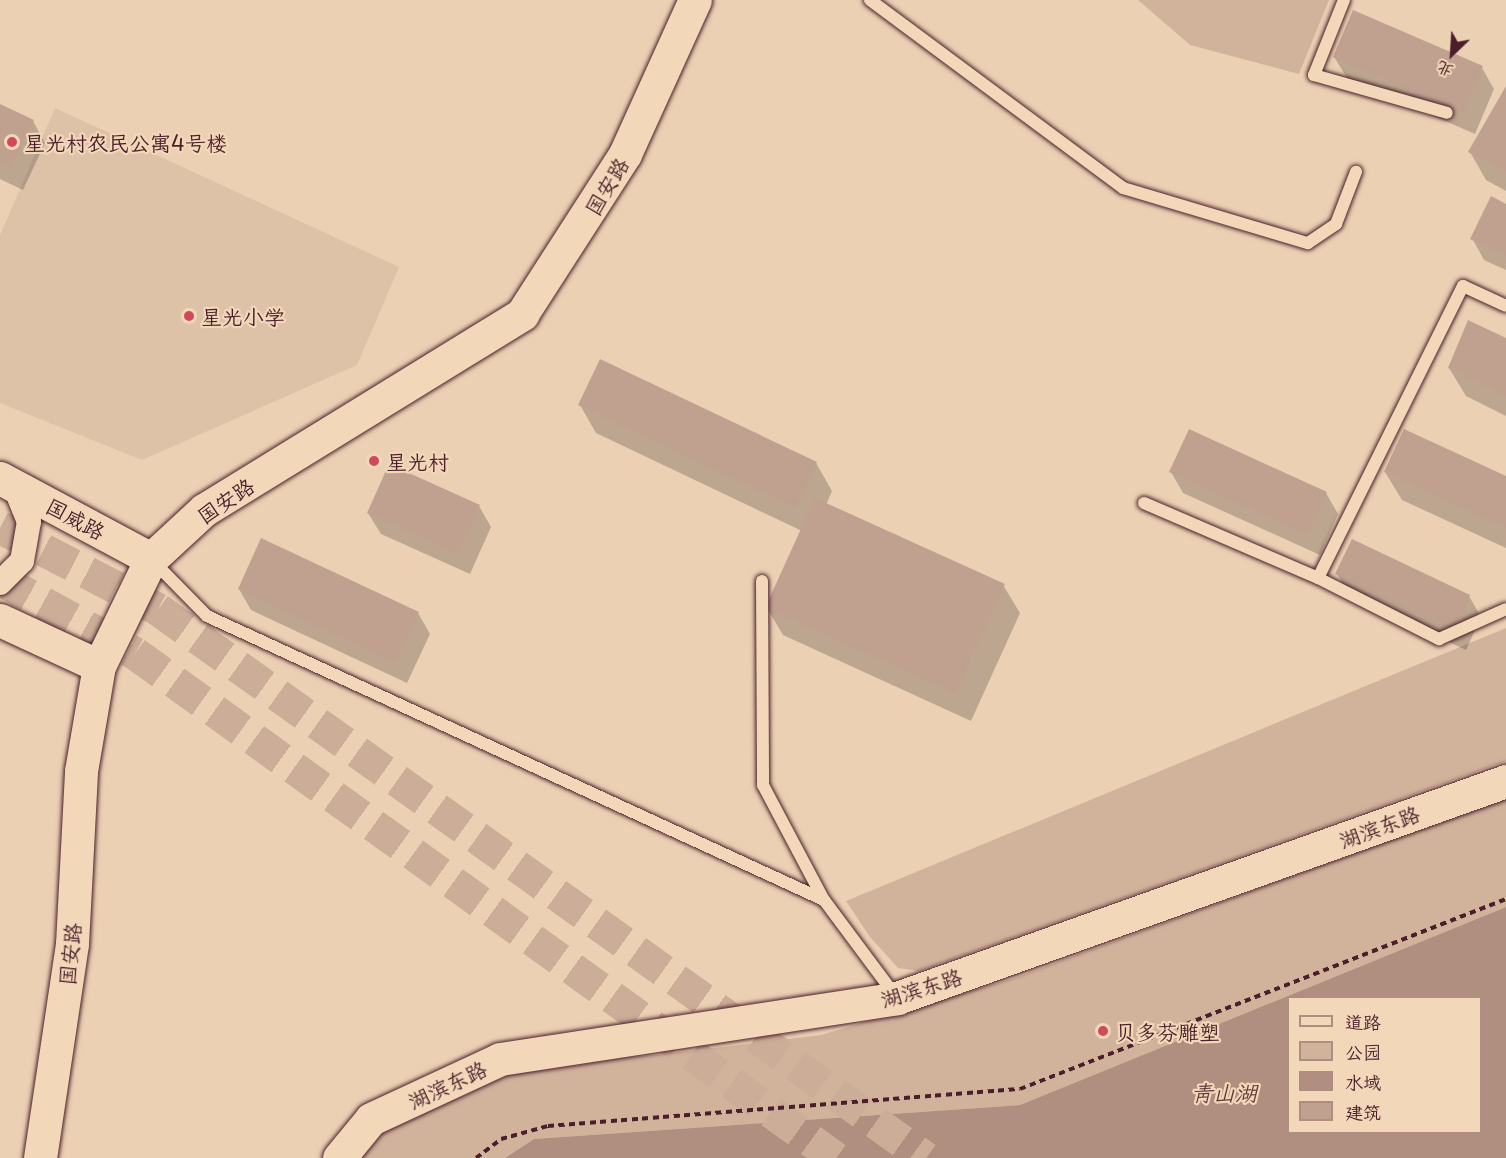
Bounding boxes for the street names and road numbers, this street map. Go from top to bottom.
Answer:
street label: 国安路 [579,153,633,219]
street label: 国安路 [192,472,258,528]
street label: 国威路 [42,492,110,544]
street label: 湖滨东路 [1335,800,1423,852]
street label: 国安路 [53,921,85,987]
street label: 湖滨东路 [877,963,965,1011]
street label: 湖滨东路 [404,1055,490,1113]

